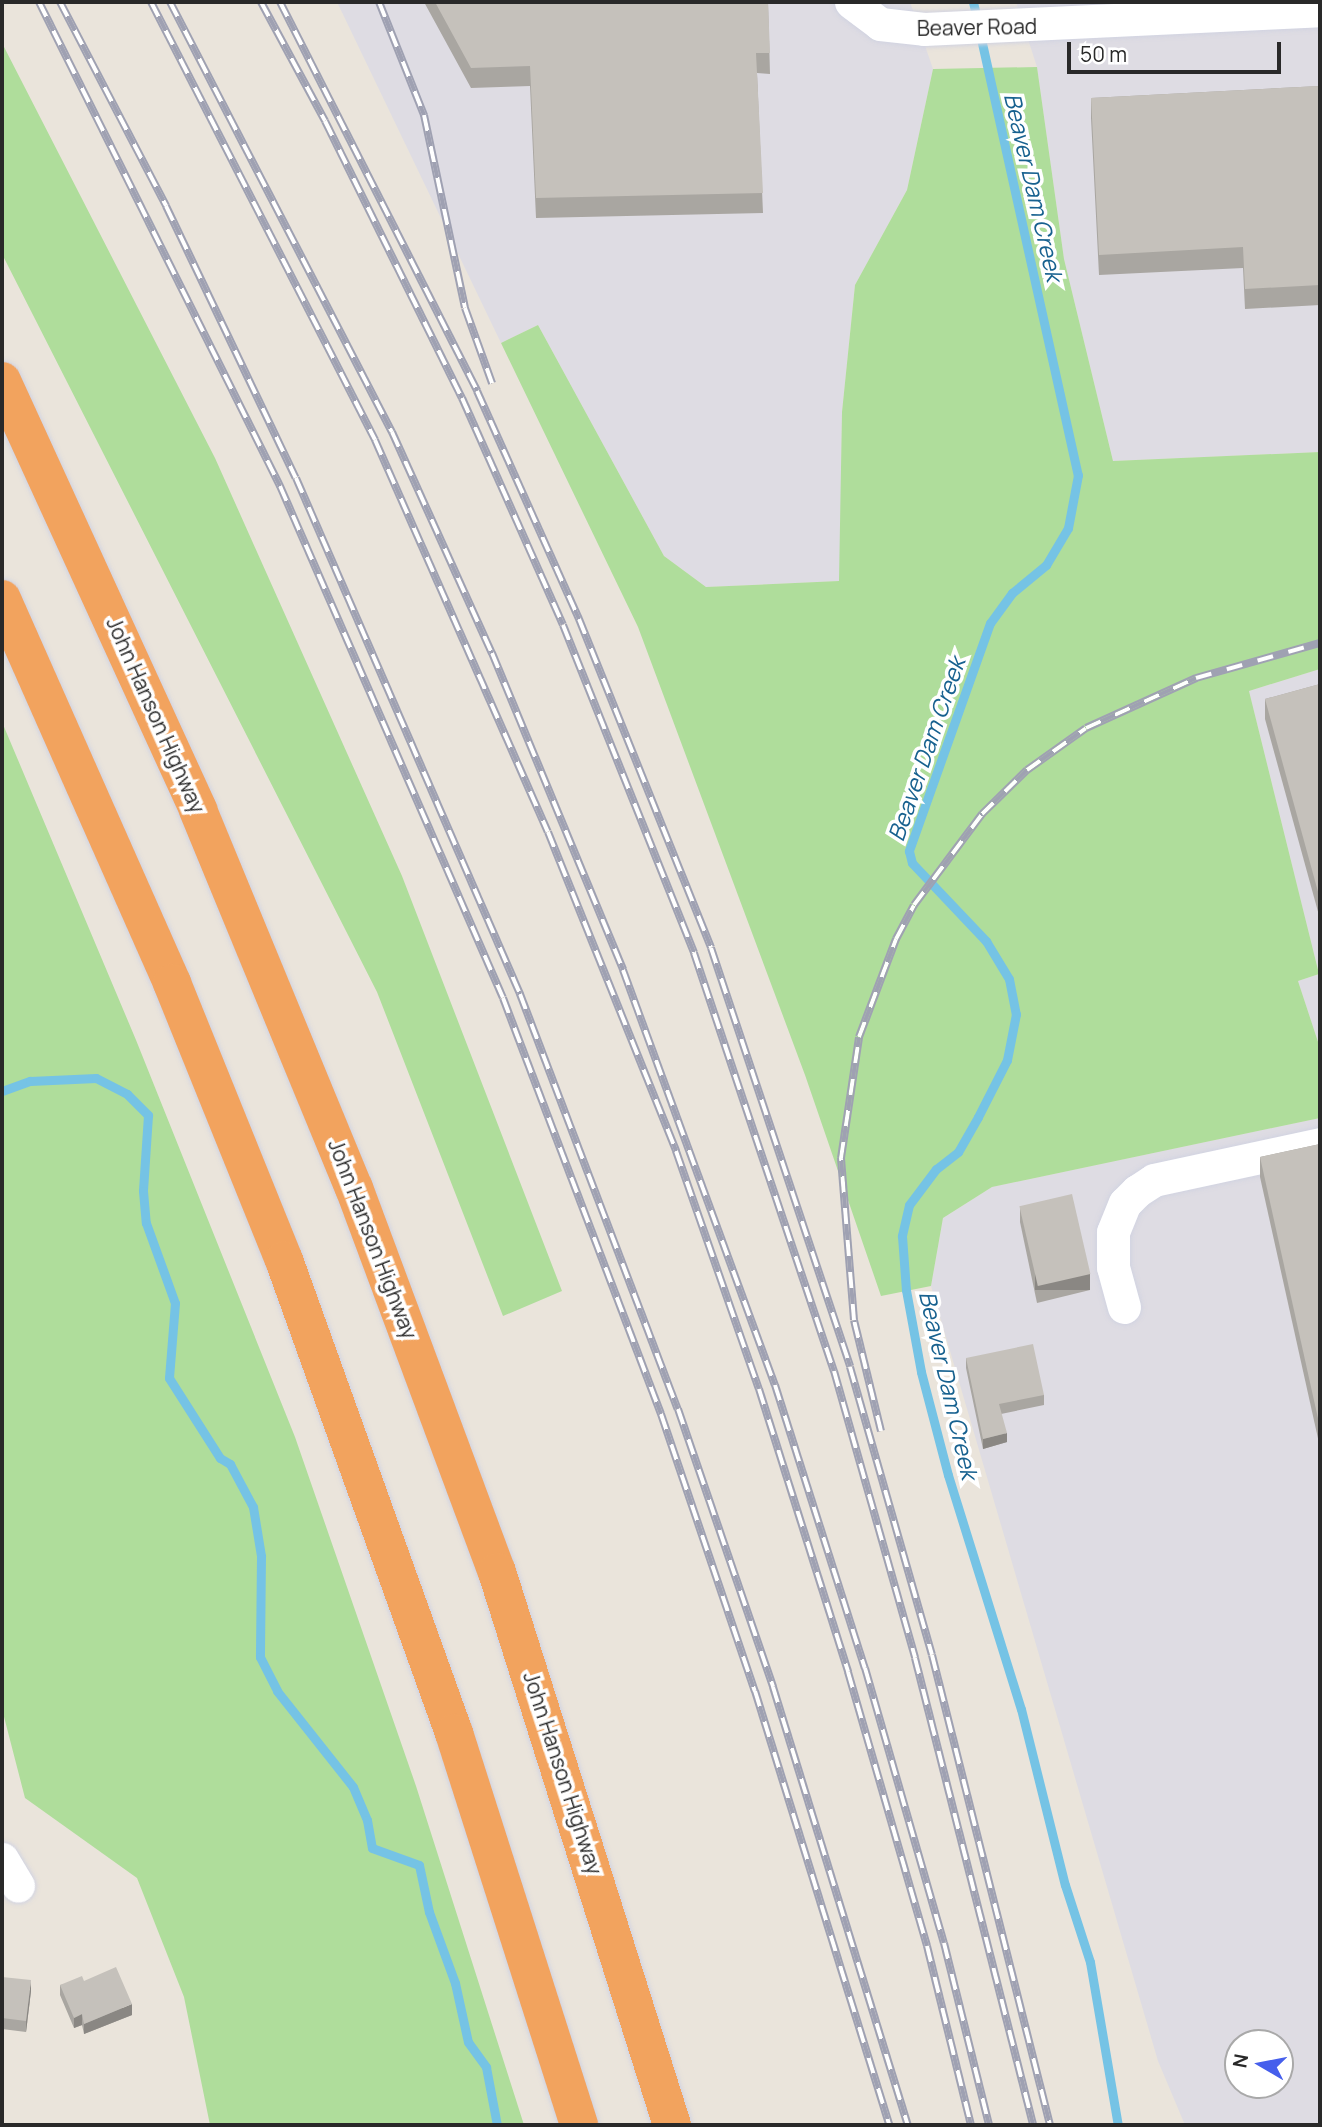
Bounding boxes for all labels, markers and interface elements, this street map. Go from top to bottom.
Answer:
street label: Beaver Road [917,13,1037,41]
scale bar [1070,28,1284,72]
text: 50 m [1080,40,1127,68]
water label: Beaver Dam Creek [999,90,1069,284]
street label: John Hanson Highway [101,613,211,817]
water label: Beaver Dam Creek [882,654,970,844]
street label: John Hanson Highway [323,1136,423,1342]
water label: Beaver Dam Creek [914,1288,984,1482]
street label: John Hanson Highway [518,1668,608,1878]
north arrow [1224,2029,1294,2099]
text: N [1226,2052,1254,2070]

